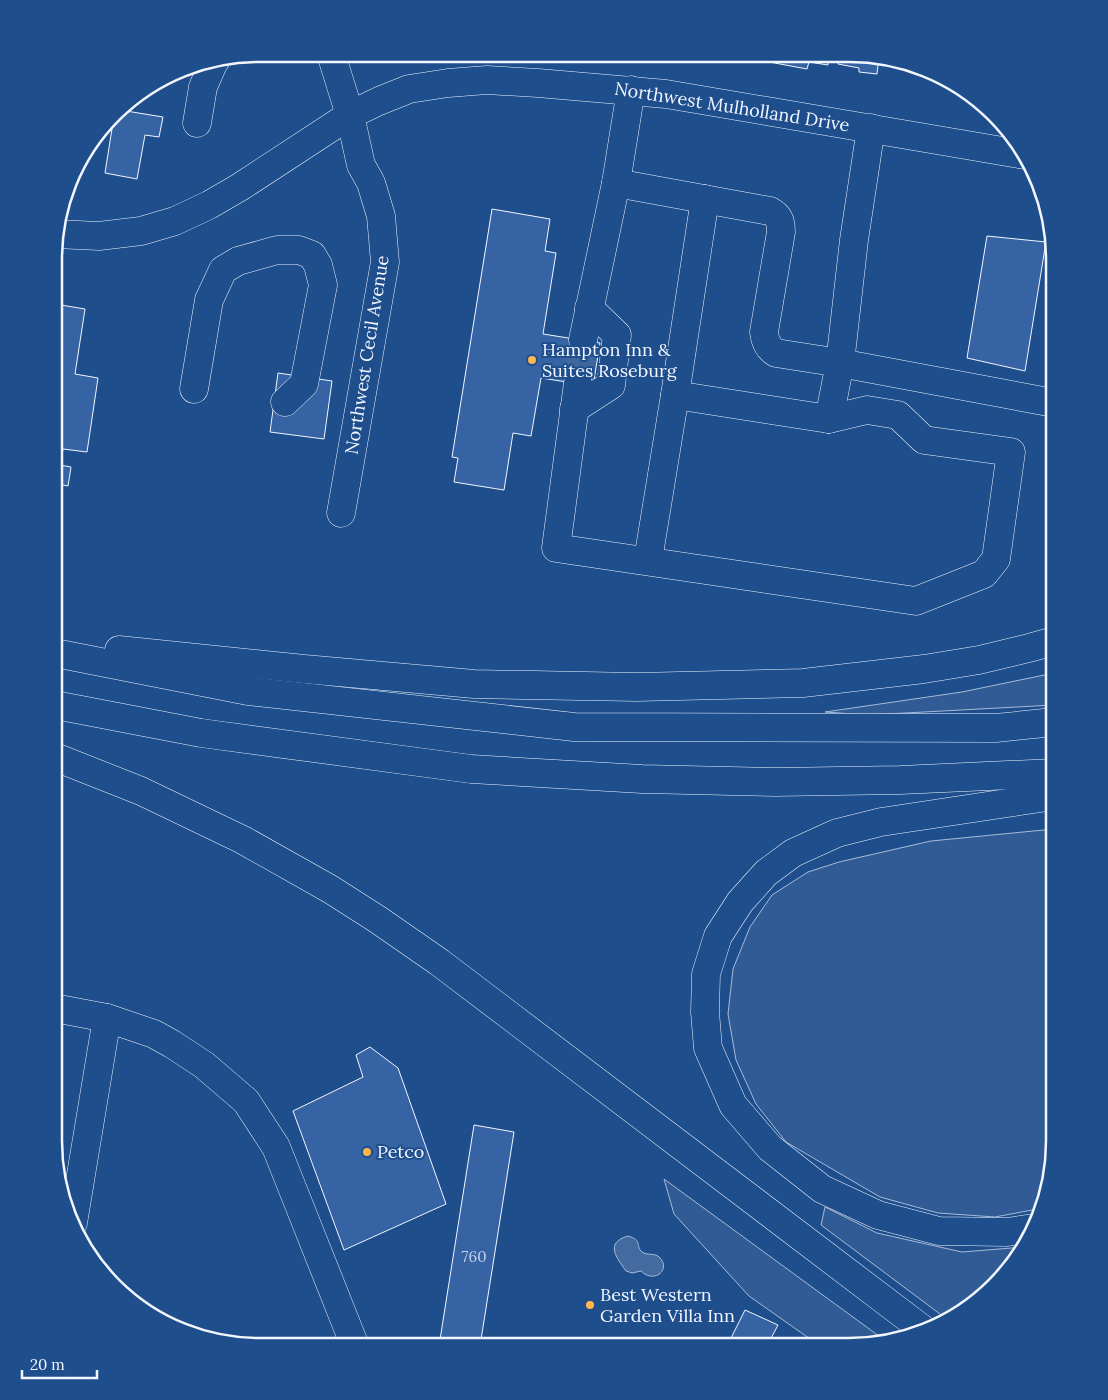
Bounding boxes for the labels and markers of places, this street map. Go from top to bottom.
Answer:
place label: Hampton Inn & Suites Roseburg [542,338,678,382]
marker: Hampton Inn & Suites Roseburg [526,354,538,366]
place label: Petco [377,1140,424,1163]
marker: Petco [361,1146,373,1158]
place label: Best Western Garden Villa Inn [600,1283,735,1327]
marker: Best Western Garden Villa Inn [584,1299,596,1311]

